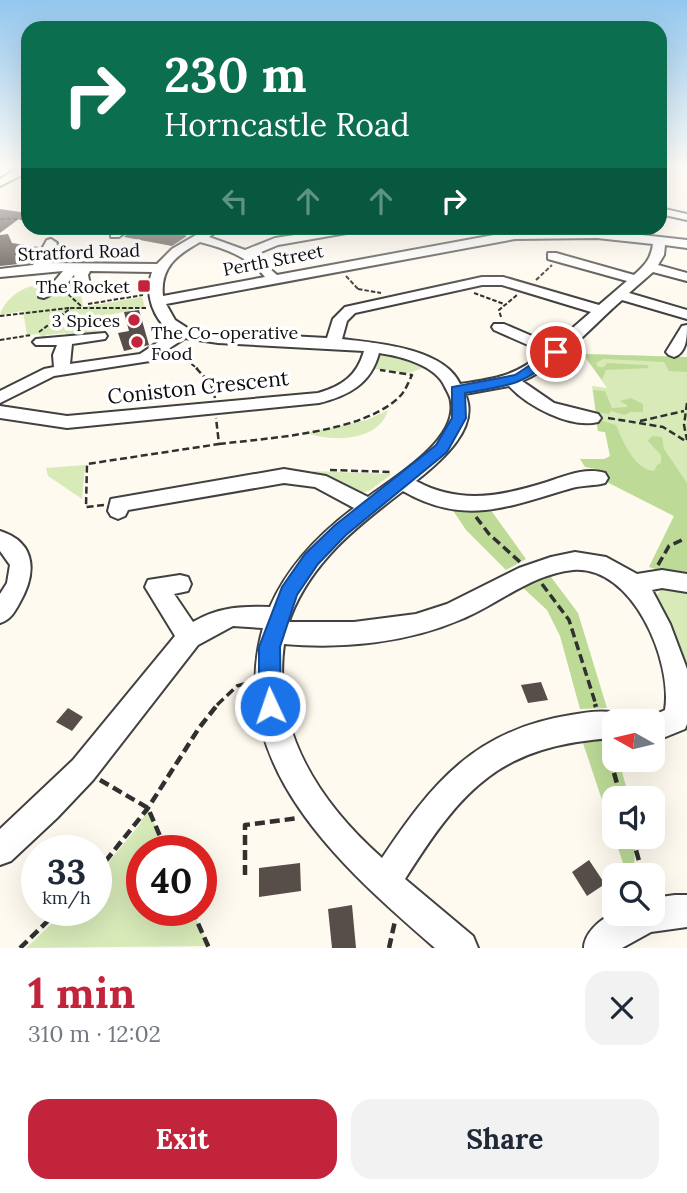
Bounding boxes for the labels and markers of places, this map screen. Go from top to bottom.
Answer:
place label: The Rocket [36,275,130,298]
marker: The Rocket [136,278,152,294]
place label: 3 Spices [52,309,120,332]
marker: 3 Spices [126,312,142,328]
place label: The Co-operative Food [151,321,299,365]
pin [526,322,586,382]
marker: The Co-operative Food [129,334,145,350]

